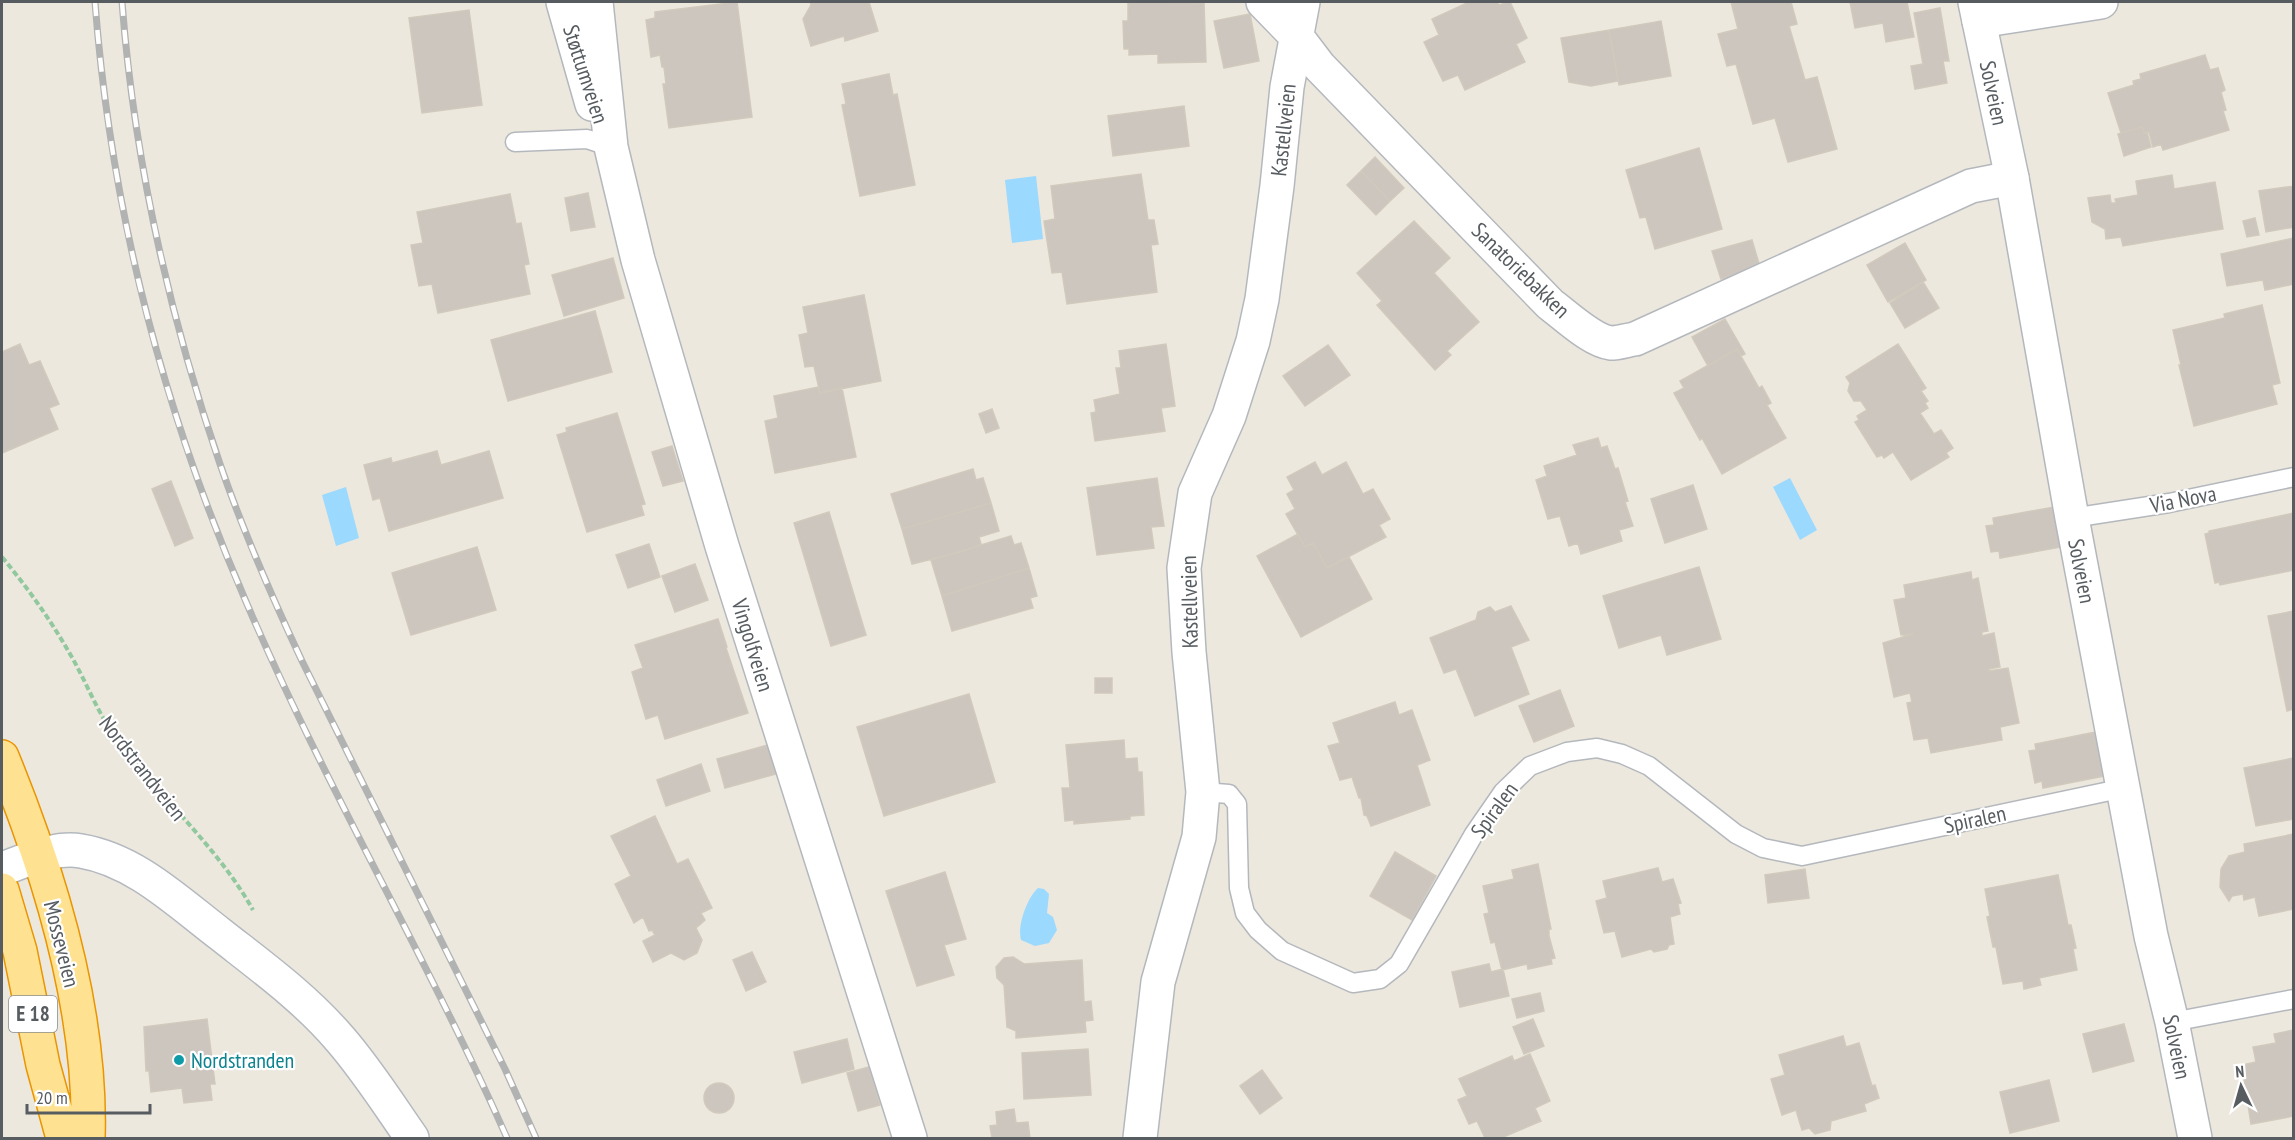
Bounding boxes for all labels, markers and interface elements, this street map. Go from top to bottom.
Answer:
street label: Støttumveien [557,21,615,127]
street label: Solveien [1974,58,2014,128]
street label: Kastellveien [1264,82,1302,178]
street label: Sanatoriebakken [1466,216,1576,324]
street label: Via Nova [2147,479,2219,519]
street label: Solveien [2062,536,2102,606]
street label: Kastellveien [1174,555,1204,649]
street label: Vingolfveien [725,594,780,695]
street label: Nordstrandveien [93,710,193,826]
street label: Spiralen [1464,777,1524,843]
street label: Spiralen [1942,799,2008,839]
street label: Mosseveien [38,898,86,990]
road number: E 18 [9,996,57,1032]
street label: Solveien [2157,1012,2197,1082]
place label: Nordstranden [191,1046,294,1074]
marker: Nordstranden [172,1053,186,1067]
north arrow [2211,1056,2271,1116]
text: N [2235,1061,2245,1081]
scale bar [27,1077,150,1115]
text: 20 m [36,1086,68,1109]

